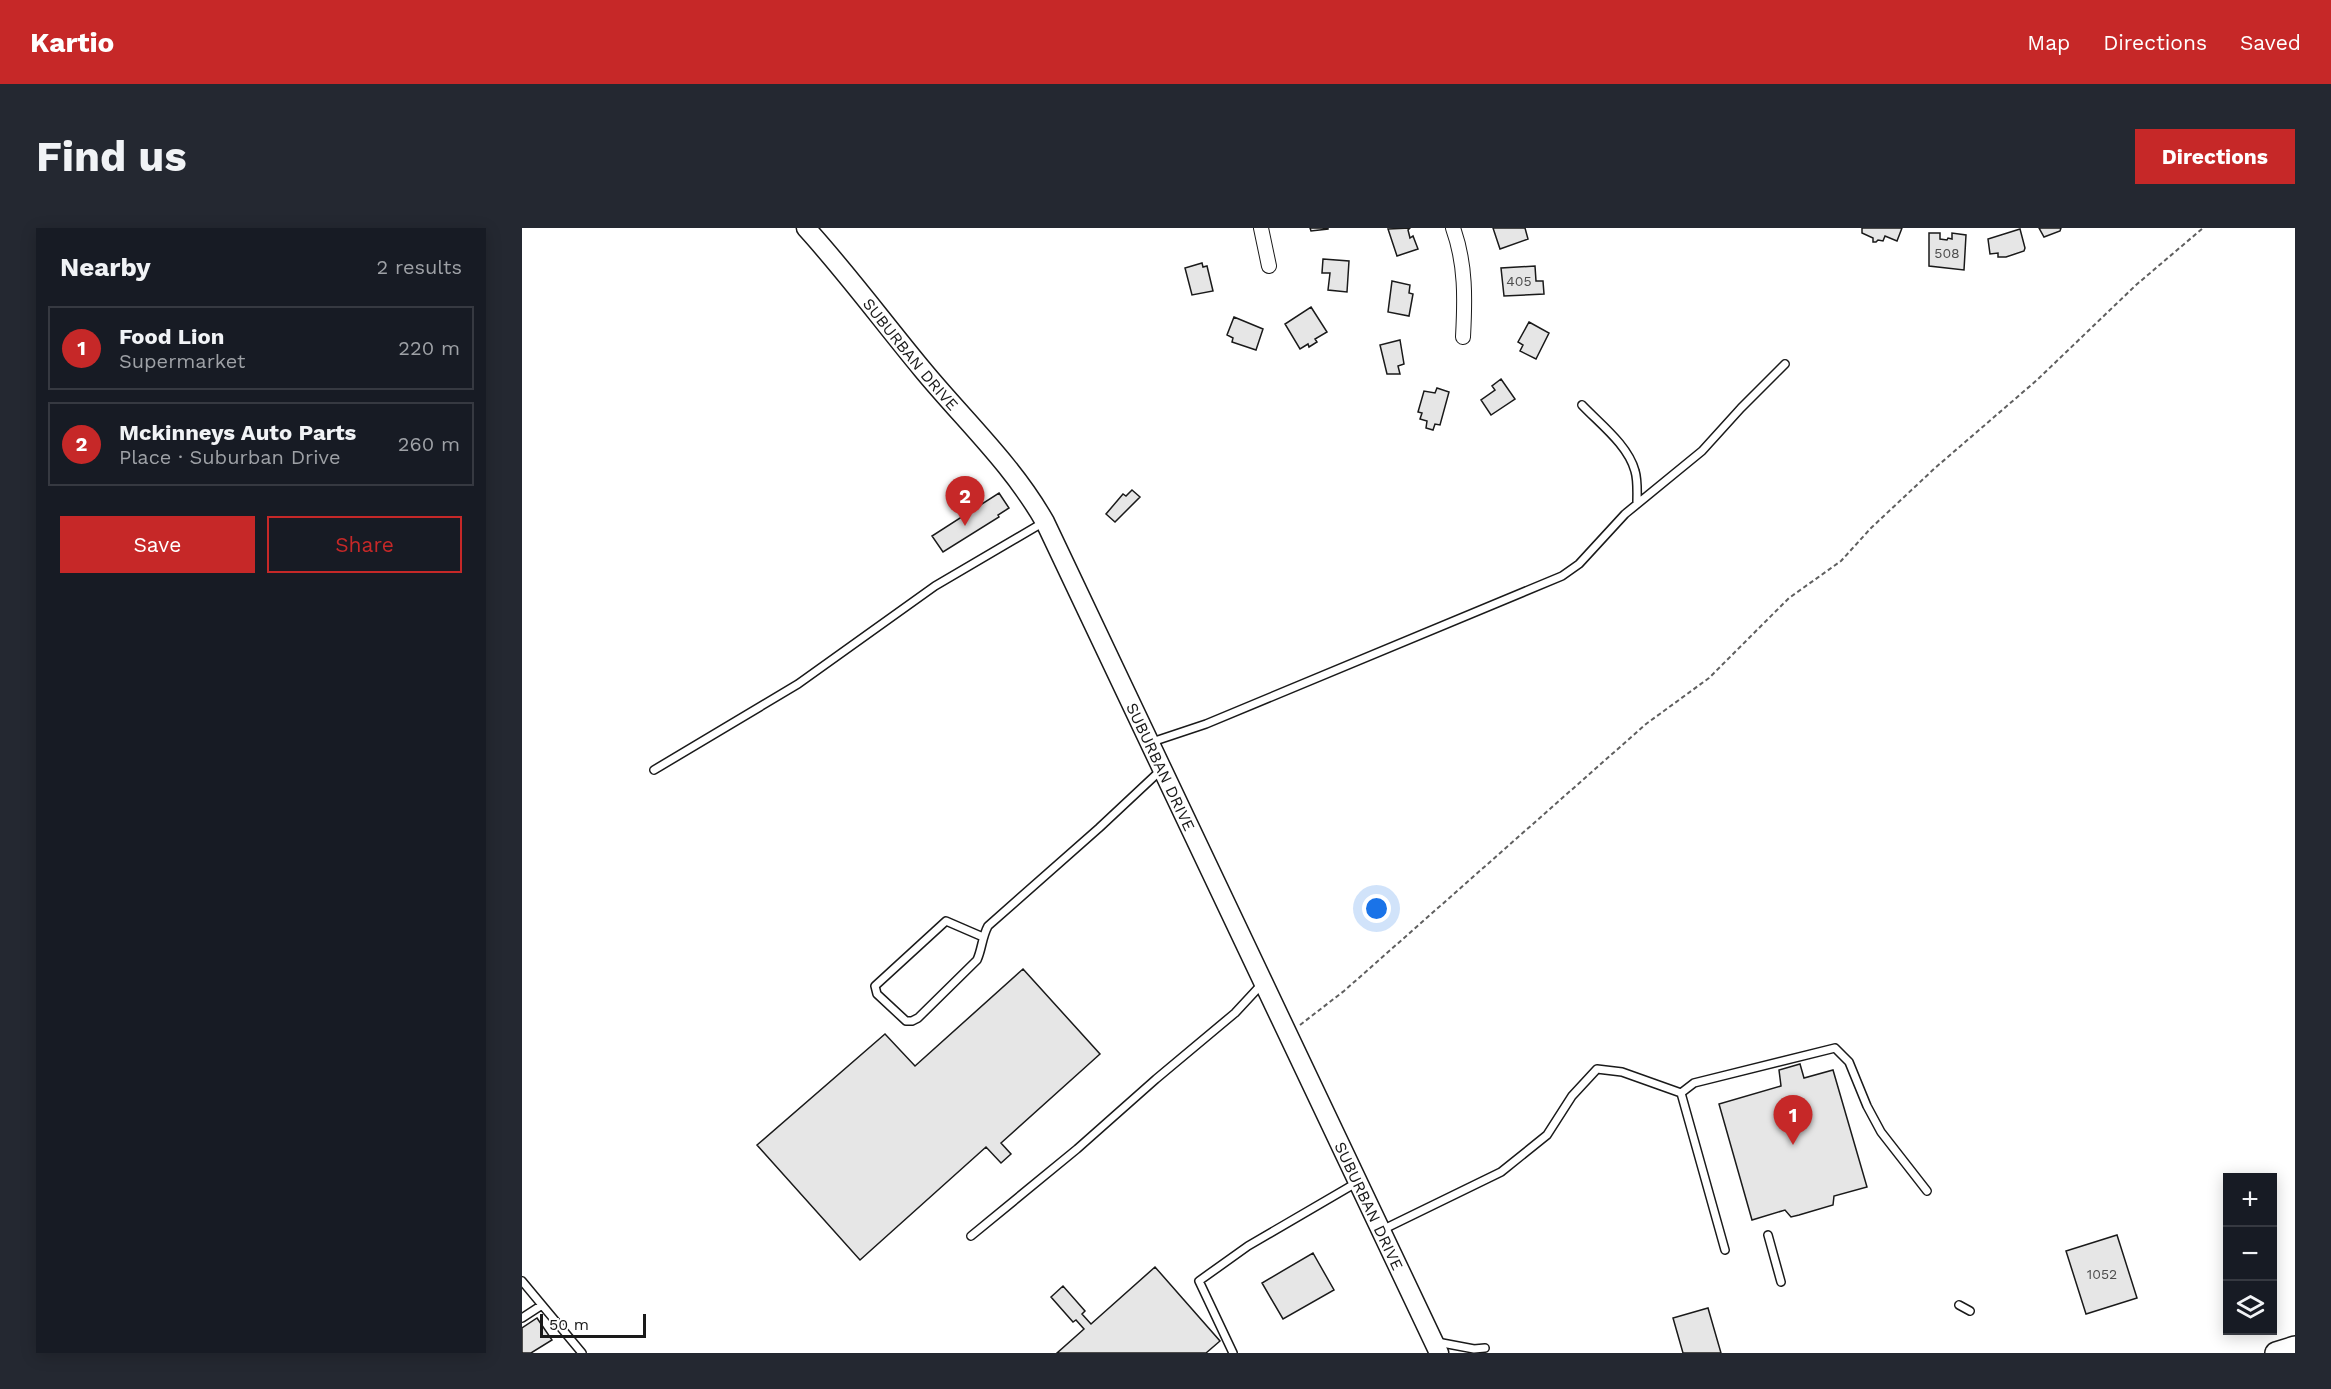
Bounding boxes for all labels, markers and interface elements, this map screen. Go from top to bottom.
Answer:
text: Kartio [30,26,114,59]
text: Map [2027,30,2070,55]
text: Directions [2103,30,2207,55]
text: Saved [2240,30,2301,55]
button: Directions [2135,129,2295,184]
text: Find us [36,132,187,181]
house number: 508 [1934,245,1960,261]
text: Nearby [60,252,151,282]
text: 2 results [377,255,462,279]
house number: 405 [1506,273,1532,289]
street label: SUBURBAN DRIVE [859,294,963,414]
text: Food Lion [119,324,224,349]
text: 1 [77,336,86,360]
text: 220 m [398,336,460,360]
text: Supermarket [119,349,245,373]
text: Mckinneys Auto Parts [119,420,356,445]
text: 2 [76,432,87,456]
text: 260 m [398,432,460,456]
text: Place · Suburban Drive [119,445,340,469]
pin: 2 [946,476,984,526]
button: Save [60,516,255,573]
button: Share [267,516,462,573]
street label: SUBURBAN DRIVE [1122,699,1199,834]
your location [1362,894,1391,923]
pin: 1 [1774,1096,1812,1145]
street label: SUBURBAN DRIVE [1331,1139,1408,1273]
map controls [2223,1173,2277,1335]
button: + [2223,1173,2277,1227]
button: − [2223,1227,2277,1281]
house number: 1052 [2087,1266,2117,1282]
button: layers [2223,1281,2277,1335]
scale bar [540,1311,646,1338]
text: 50 m [549,1315,589,1334]

